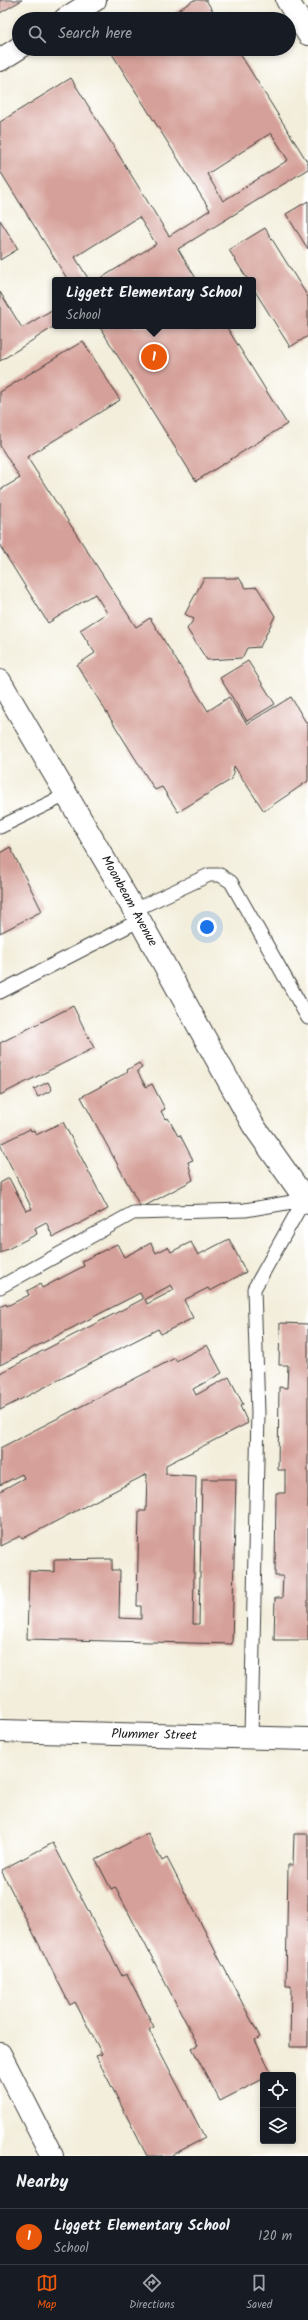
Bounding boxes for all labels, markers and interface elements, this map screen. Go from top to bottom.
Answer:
search box [12,12,296,56]
text: Search here [58,22,132,46]
icon: search [26,23,48,45]
popup [52,277,256,329]
text: Liggett Elementary School [66,281,242,305]
text: School [66,305,101,326]
pin: 1 [141,342,167,372]
street label: Moonbeam Avenue [95,851,163,951]
your location [197,917,217,937]
street label: Plummer Street [111,1724,198,1746]
map controls [260,2072,296,2144]
button: locate [260,2072,296,2108]
button: layers [260,2108,296,2144]
text: Nearby [16,2169,68,2196]
text: Liggett Elementary School [54,2214,230,2238]
text: 1 [27,2226,31,2247]
text: 120 m [258,2226,292,2247]
text: School [54,2238,89,2259]
tab: Map [36,2272,58,2314]
tab: Directions [129,2272,175,2314]
tab: Saved [246,2272,272,2314]

